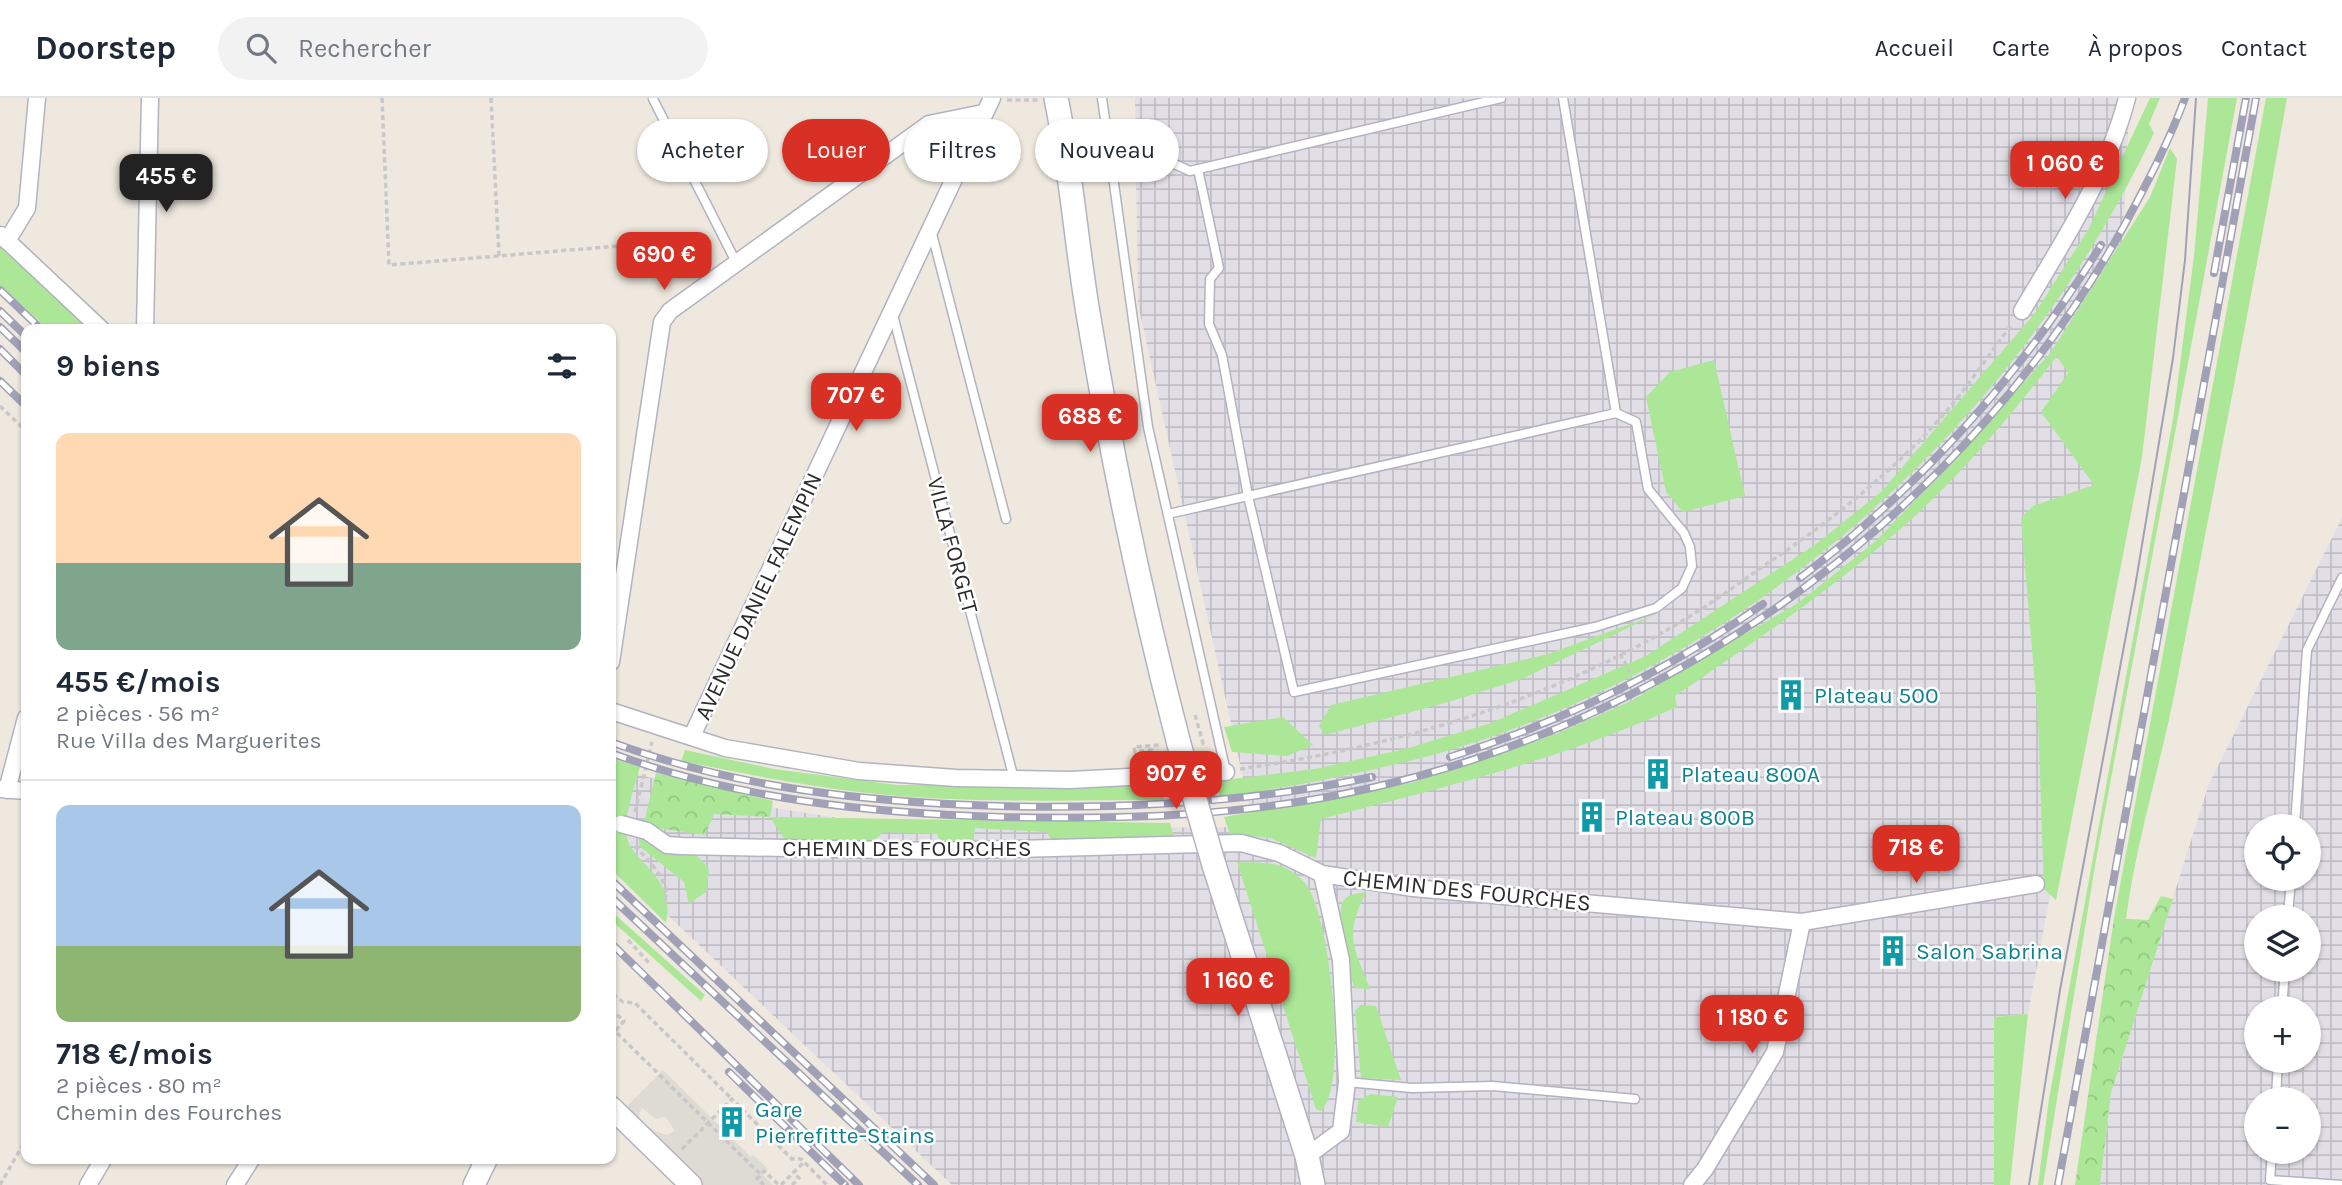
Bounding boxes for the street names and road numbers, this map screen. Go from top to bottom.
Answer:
street label: AVENUE DANIEL FALEMPIN [689,468,828,724]
street label: VILLA FORGET [921,474,984,617]
street label: CHEMIN DES FOURCHES [782,835,1032,862]
street label: CHEMIN DES FOURCHES [1342,864,1592,917]

